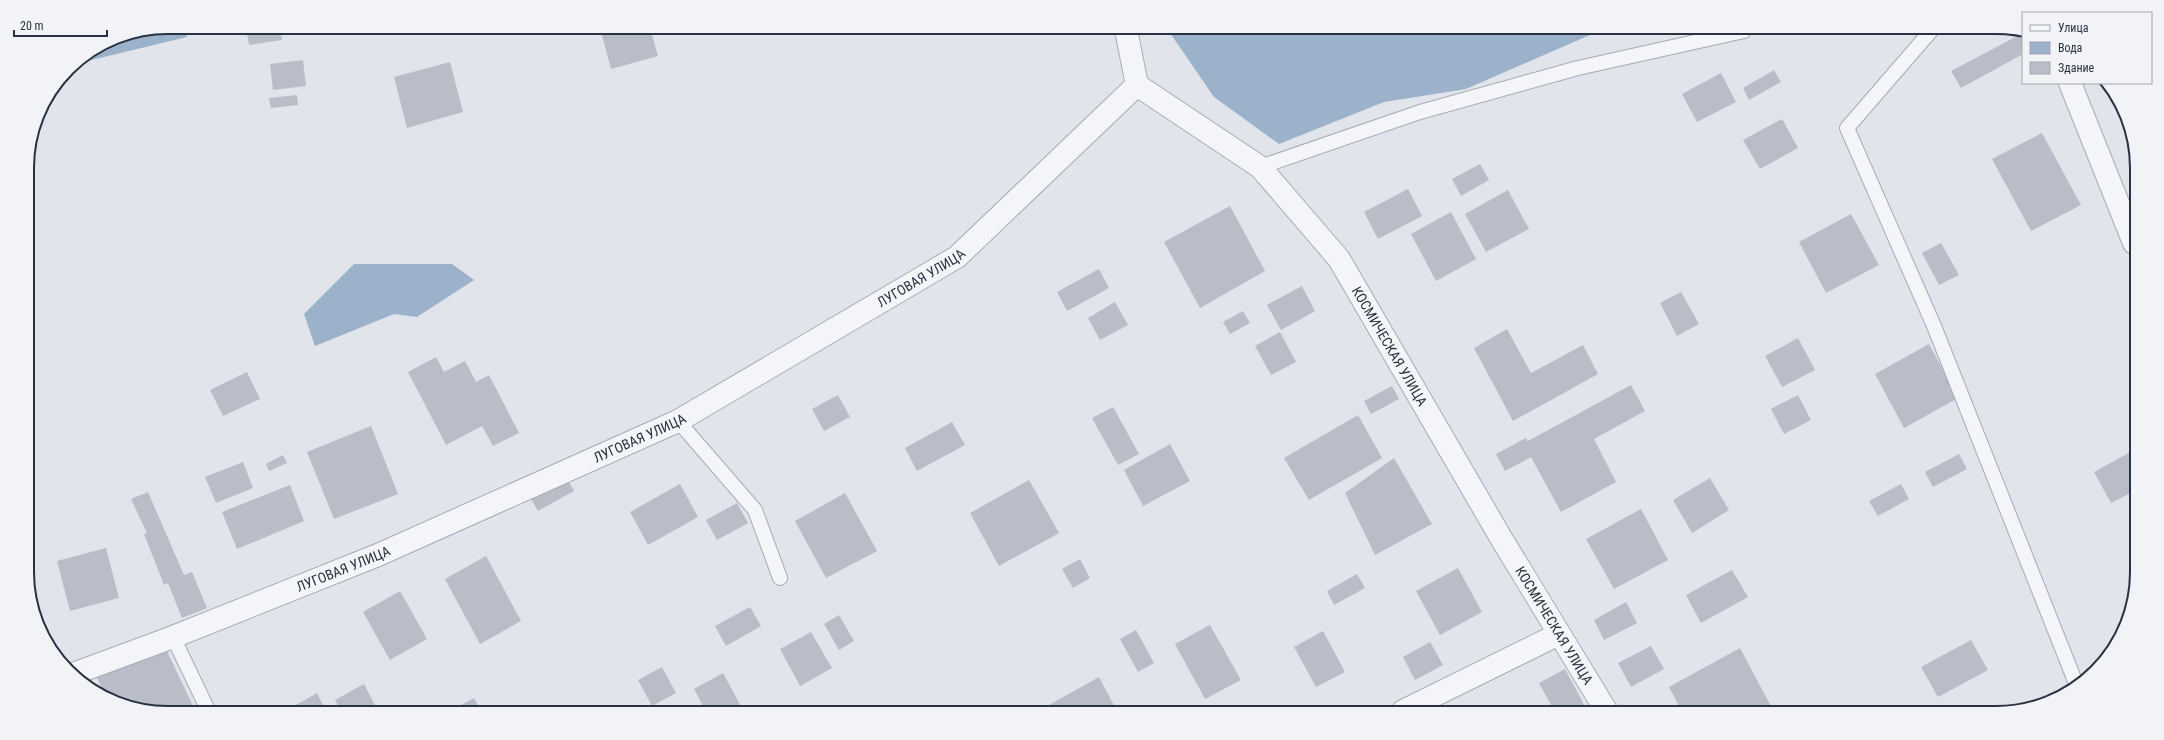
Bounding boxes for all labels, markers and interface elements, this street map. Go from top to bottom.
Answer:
scale bar [14,12,107,38]
legend [2022,12,2152,84]
text: 20 m [20,19,44,33]
text: Улица [2058,21,2089,35]
text: Вода [2058,41,2083,55]
text: Здание [2058,61,2095,75]
street label: ЛУГОВАЯ УЛИЦА [874,246,968,310]
street label: КОСМИЧЕСКАЯ УЛИЦА [1349,284,1430,409]
street label: ЛУГОВАЯ УЛИЦА [591,410,689,466]
street label: ЛУГОВАЯ УЛИЦА [294,543,393,595]
street label: КОСМИЧЕСКАЯ УЛИЦА [1512,563,1596,687]

